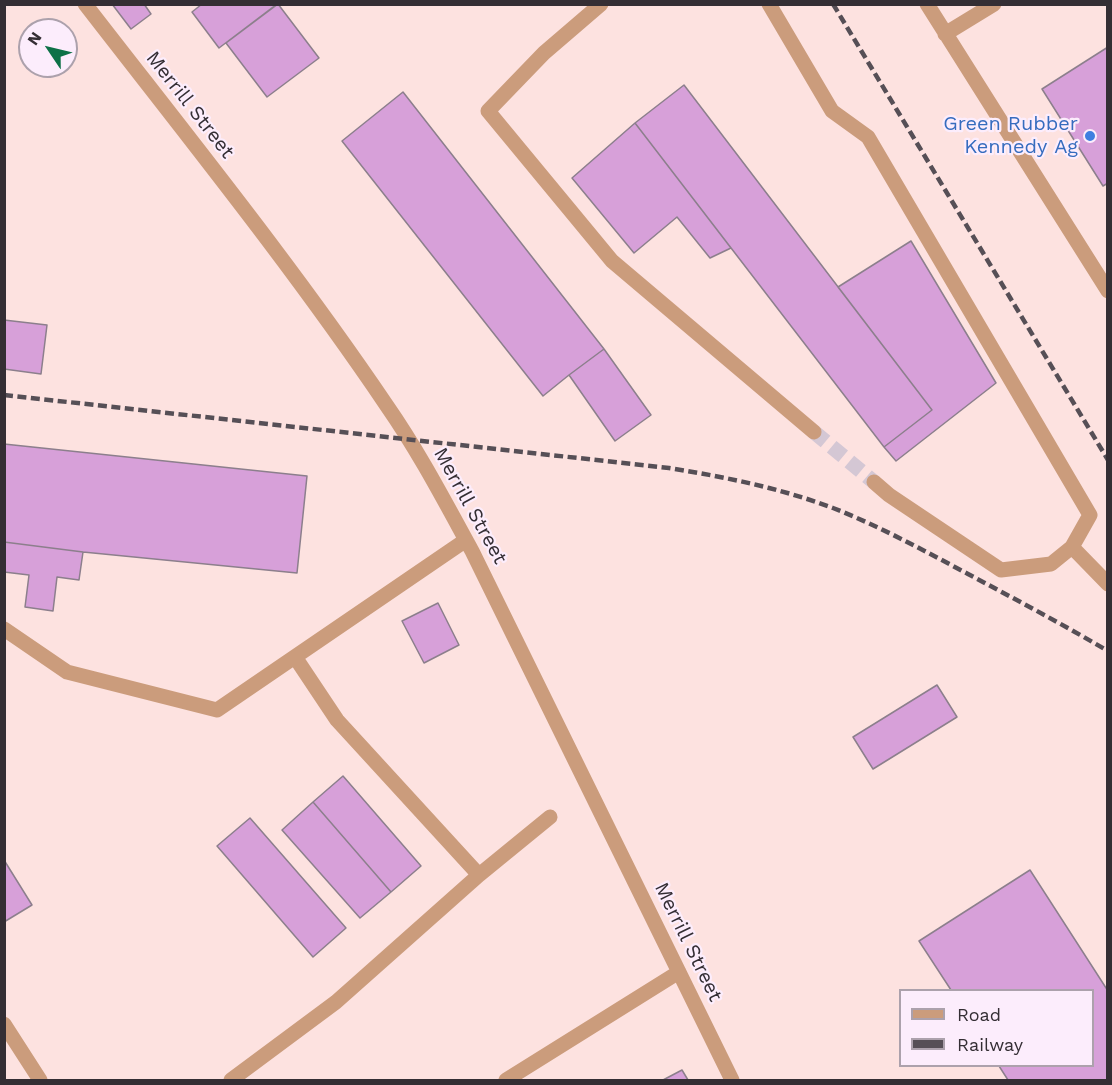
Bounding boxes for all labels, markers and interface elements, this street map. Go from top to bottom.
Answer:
north arrow [18,18,78,78]
text: N [23,28,46,49]
street label: Merrill Street [141,47,239,163]
place label: Green Rubber Kennedy Ag [943,112,1078,159]
marker: Green Rubber Kennedy Ag [1083,129,1097,143]
street label: Merrill Street [428,444,512,568]
street label: Merrill Street [649,879,727,1005]
legend [899,989,1094,1067]
text: Road [957,1004,1001,1025]
text: Railway [957,1034,1023,1055]

